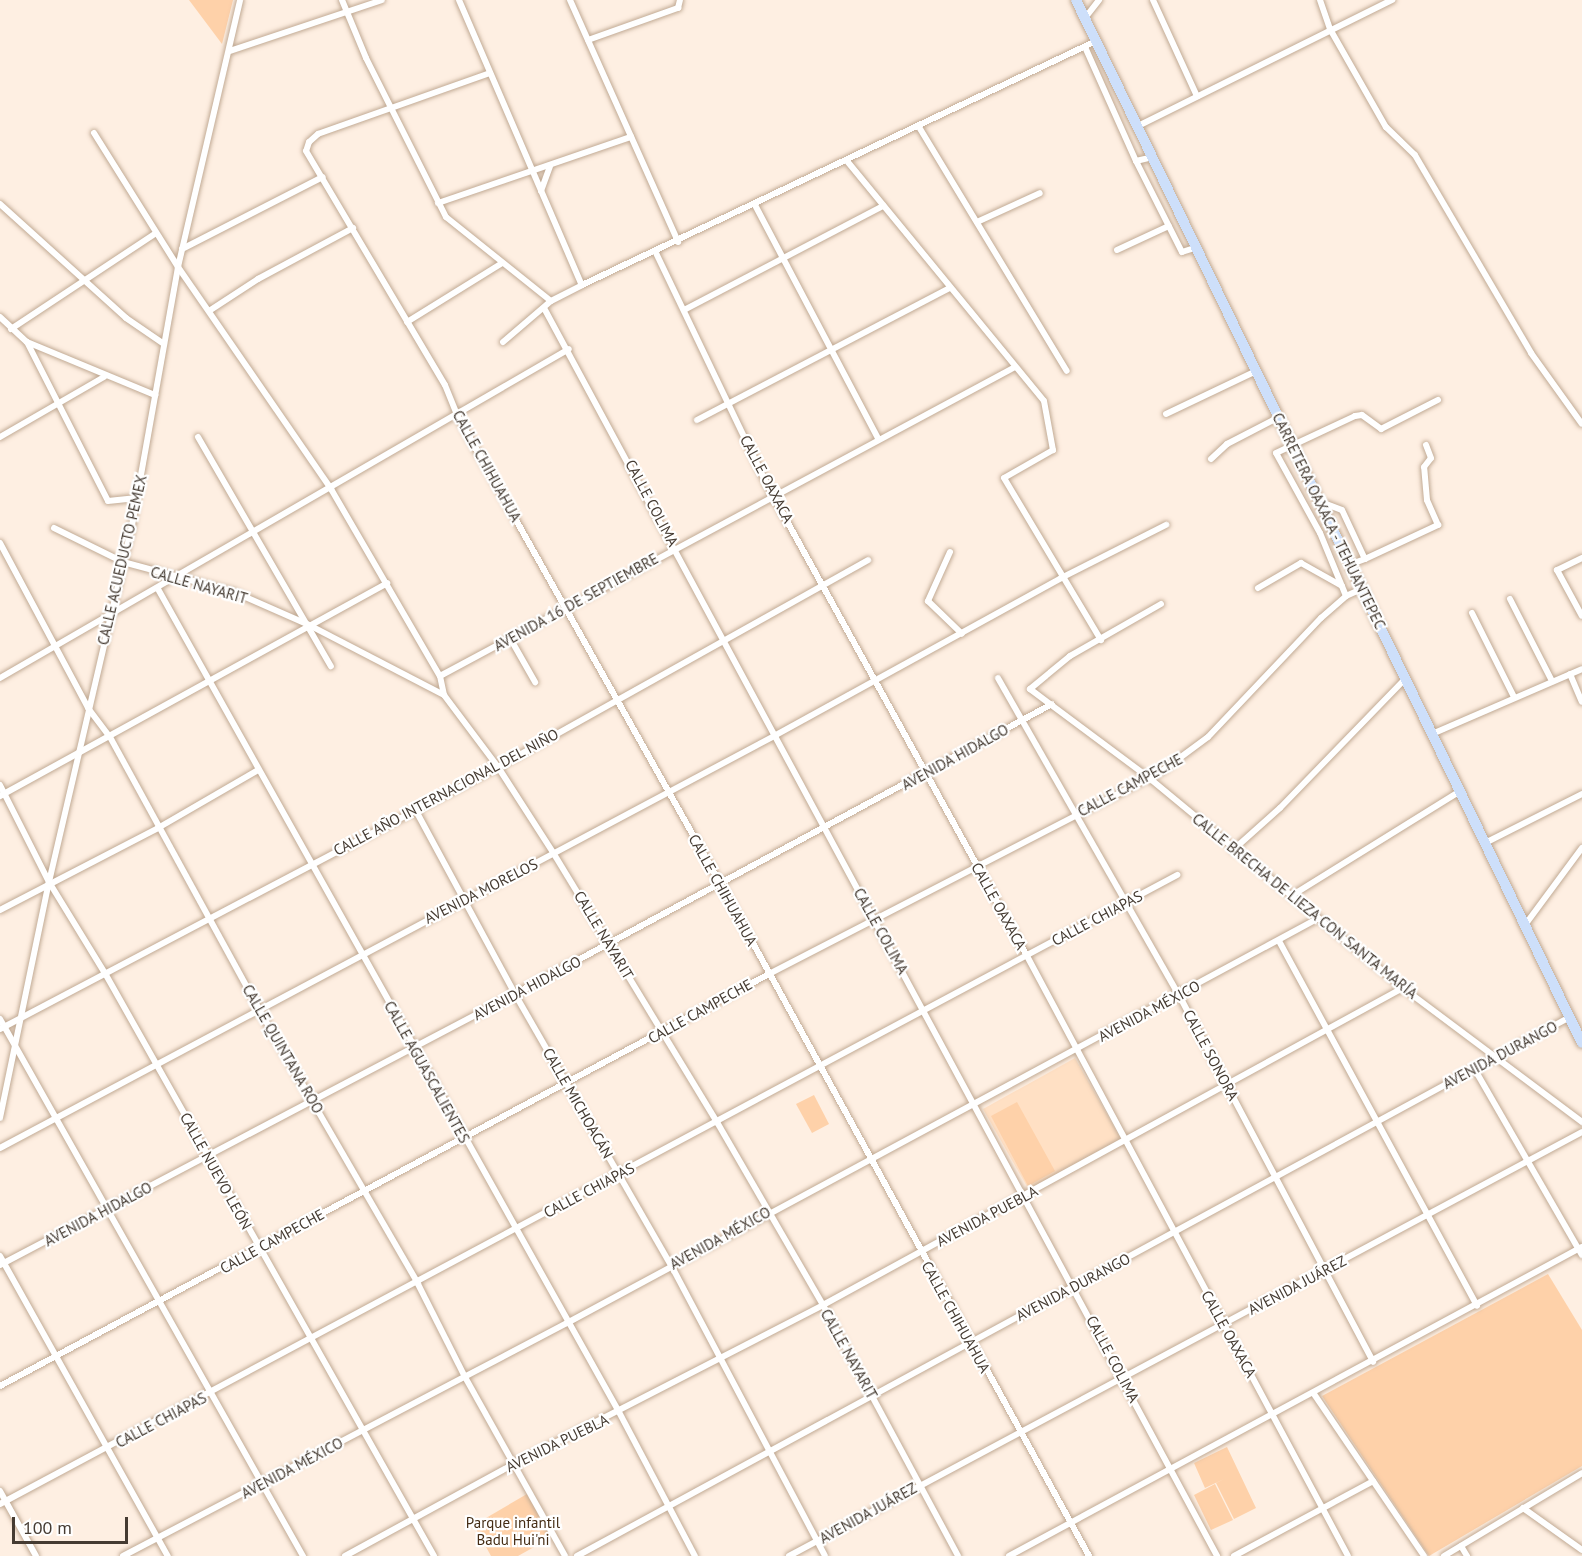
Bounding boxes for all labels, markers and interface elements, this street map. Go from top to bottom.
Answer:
street label: CALLE CHIHUAHUA [449,407,525,525]
street label: CARRETERA OAXACA - TEHUANTEPEC [1268,408,1390,634]
street label: CALLE OAXACA [736,432,798,526]
street label: CALLE COLIMA [622,457,682,549]
street label: CALLE ACUEDUCTO PEMEX [94,473,150,647]
street label: AVENIDA 16 DE SEPTIEMBRE [490,549,662,655]
street label: CALLE NAYARIT [148,563,250,607]
street label: AVENIDA HIDALGO [898,720,1012,794]
street label: CALLE AÑO INTERNACIONAL DEL NIÑO [330,724,562,860]
street label: CALLE CAMPECHE [1074,750,1186,820]
street label: CALLE BRECHA DE LIEZA CON SANTA MARÍA [1188,809,1422,1003]
street label: CALLE CHIHUAHUA [685,831,761,949]
street label: AVENIDA MORELOS [421,855,541,927]
street label: CALLE OAXACA [968,859,1030,953]
street label: CALLE COLIMA [850,885,912,977]
street label: CALLE CHIAPAS [1048,886,1146,950]
street label: CALLE NAYARIT [571,887,637,983]
street label: AVENIDA HIDALGO [470,952,584,1024]
street label: CALLE CAMPECHE [645,975,755,1047]
street label: AVENIDA MÉXICO [1095,976,1203,1046]
street label: CALLE QUINTANA ROO [239,981,327,1117]
street label: CALLE AGUASCALIENTES [380,998,474,1146]
street label: CALLE SONORA [1179,1006,1243,1104]
street label: AVENIDA DURANGO [1439,1017,1561,1093]
street label: CALLE MICHOACÁN [539,1045,617,1161]
street label: CALLE NUEVO LEÓN [176,1109,256,1233]
street label: CALLE CHIAPAS [540,1158,638,1222]
street label: AVENIDA HIDALGO [41,1178,155,1250]
street label: AVENIDA PUEBLA [933,1182,1041,1250]
street label: AVENIDA MÉXICO [666,1203,774,1273]
street label: CALLE CAMPECHE [217,1205,327,1277]
street label: AVENIDA DURANGO [1012,1249,1134,1325]
street label: AVENIDA JUÁREZ [1244,1251,1350,1319]
street label: CALLE CHIHUAHUA [918,1258,994,1376]
street label: CALLE OAXACA [1198,1287,1260,1381]
street label: CALLE NAYARIT [817,1306,881,1402]
street label: CALLE COLIMA [1083,1313,1143,1405]
street label: CALLE CHIAPAS [112,1388,210,1452]
street label: AVENIDA PUEBLA [502,1410,612,1476]
street label: AVENIDA MÉXICO [238,1433,346,1503]
street label: AVENIDA JUÁREZ [816,1479,920,1547]
scale bar [15,1505,130,1543]
park label: Parque infantil Badu Hui'ni [466,1513,560,1548]
text: 100 m [23,1516,72,1539]

